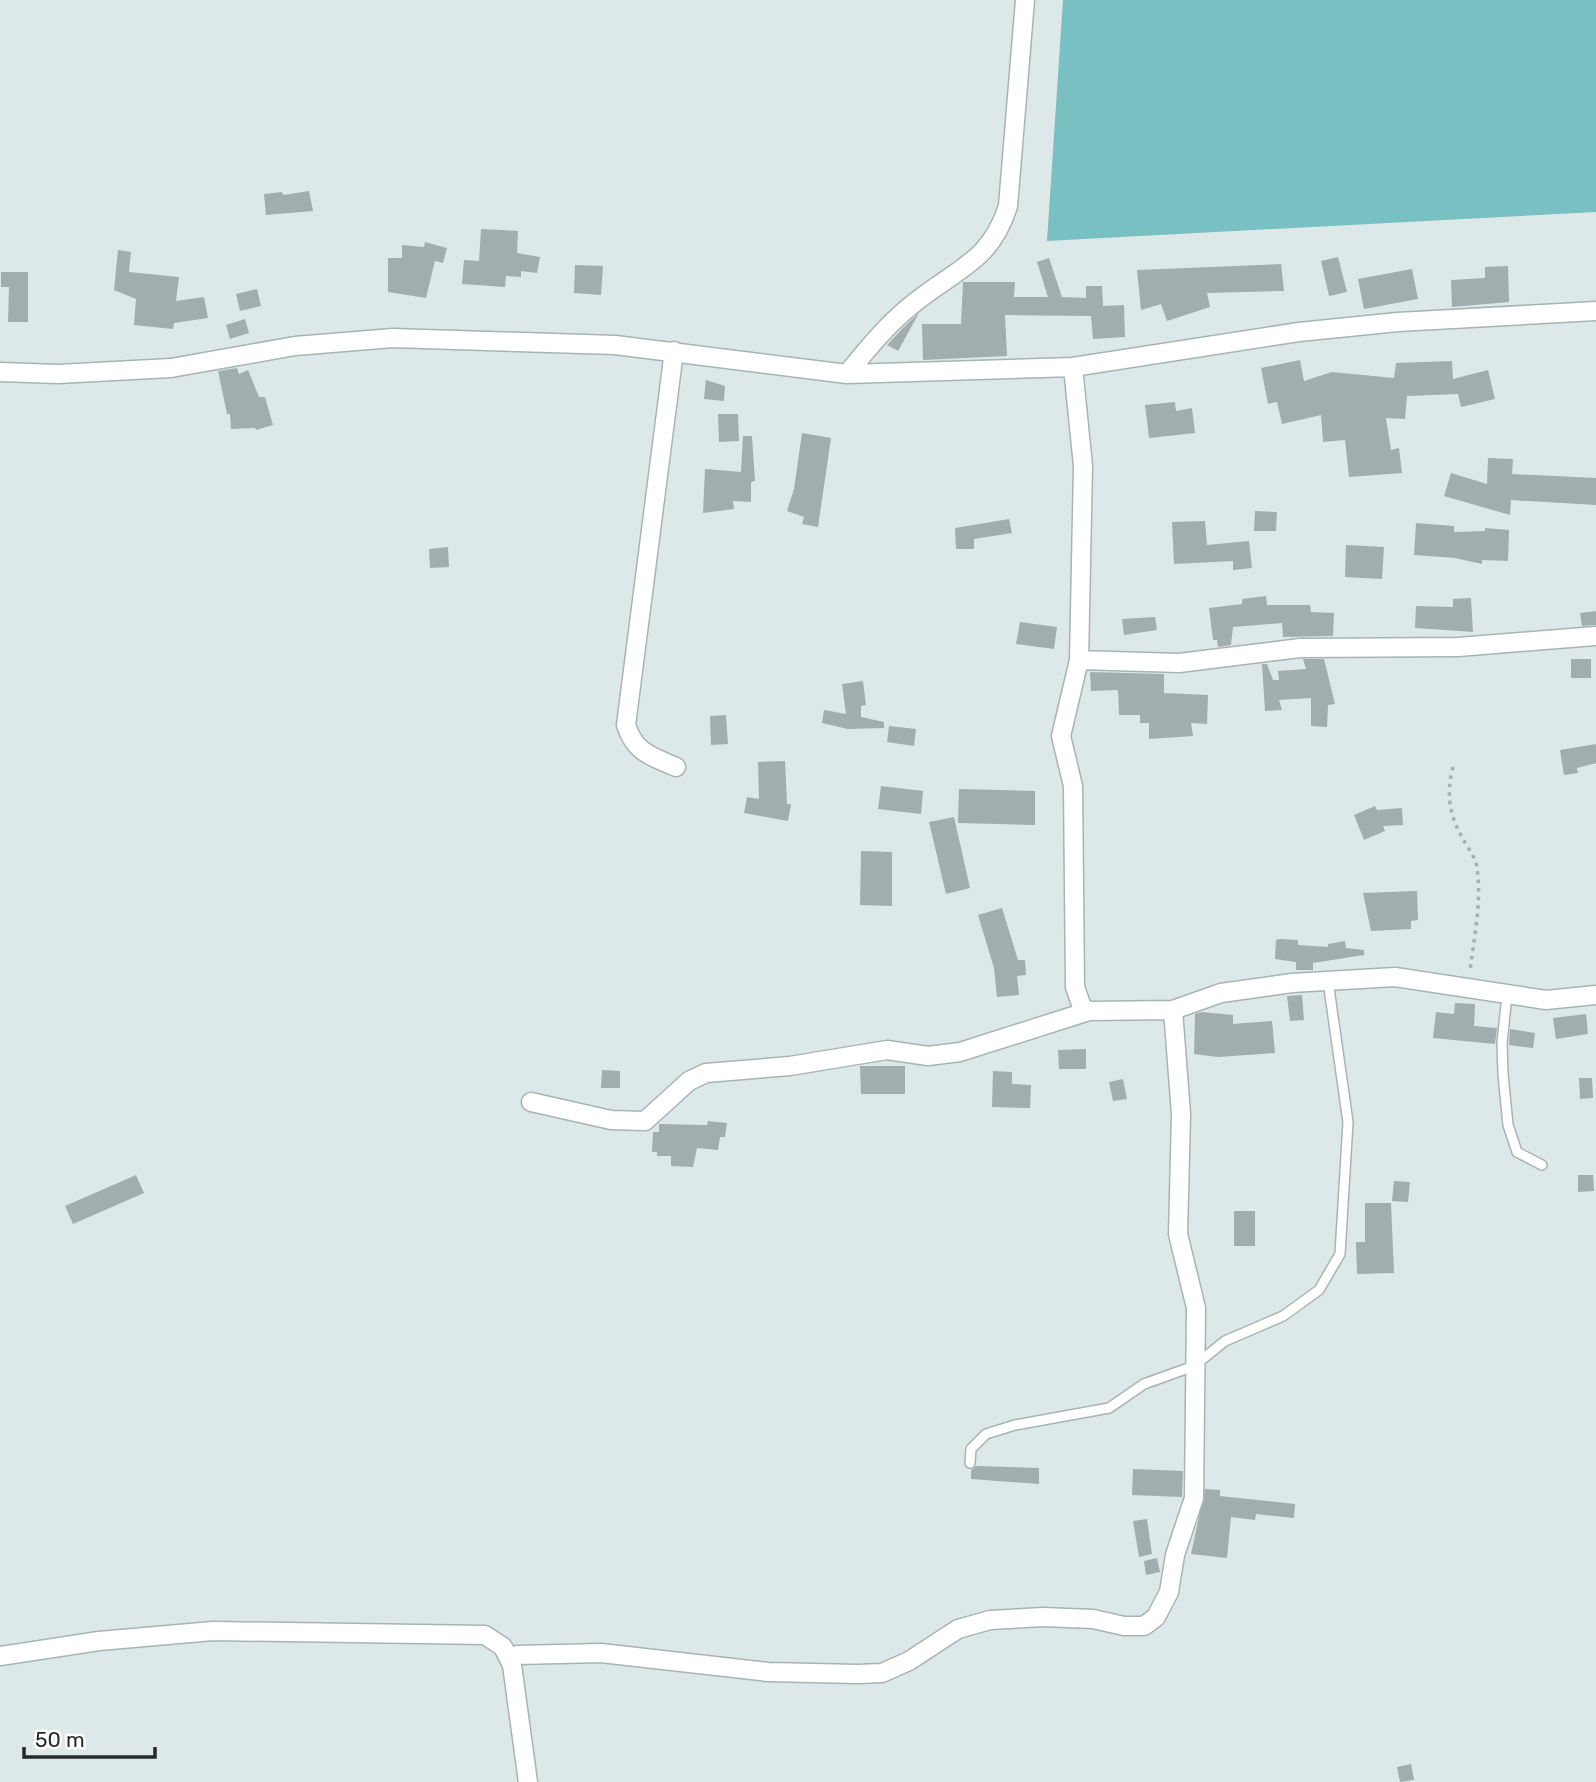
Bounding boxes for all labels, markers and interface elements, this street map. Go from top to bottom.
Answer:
scale bar [24,1716,156,1760]
text: 50 m [35,1727,85,1752]

